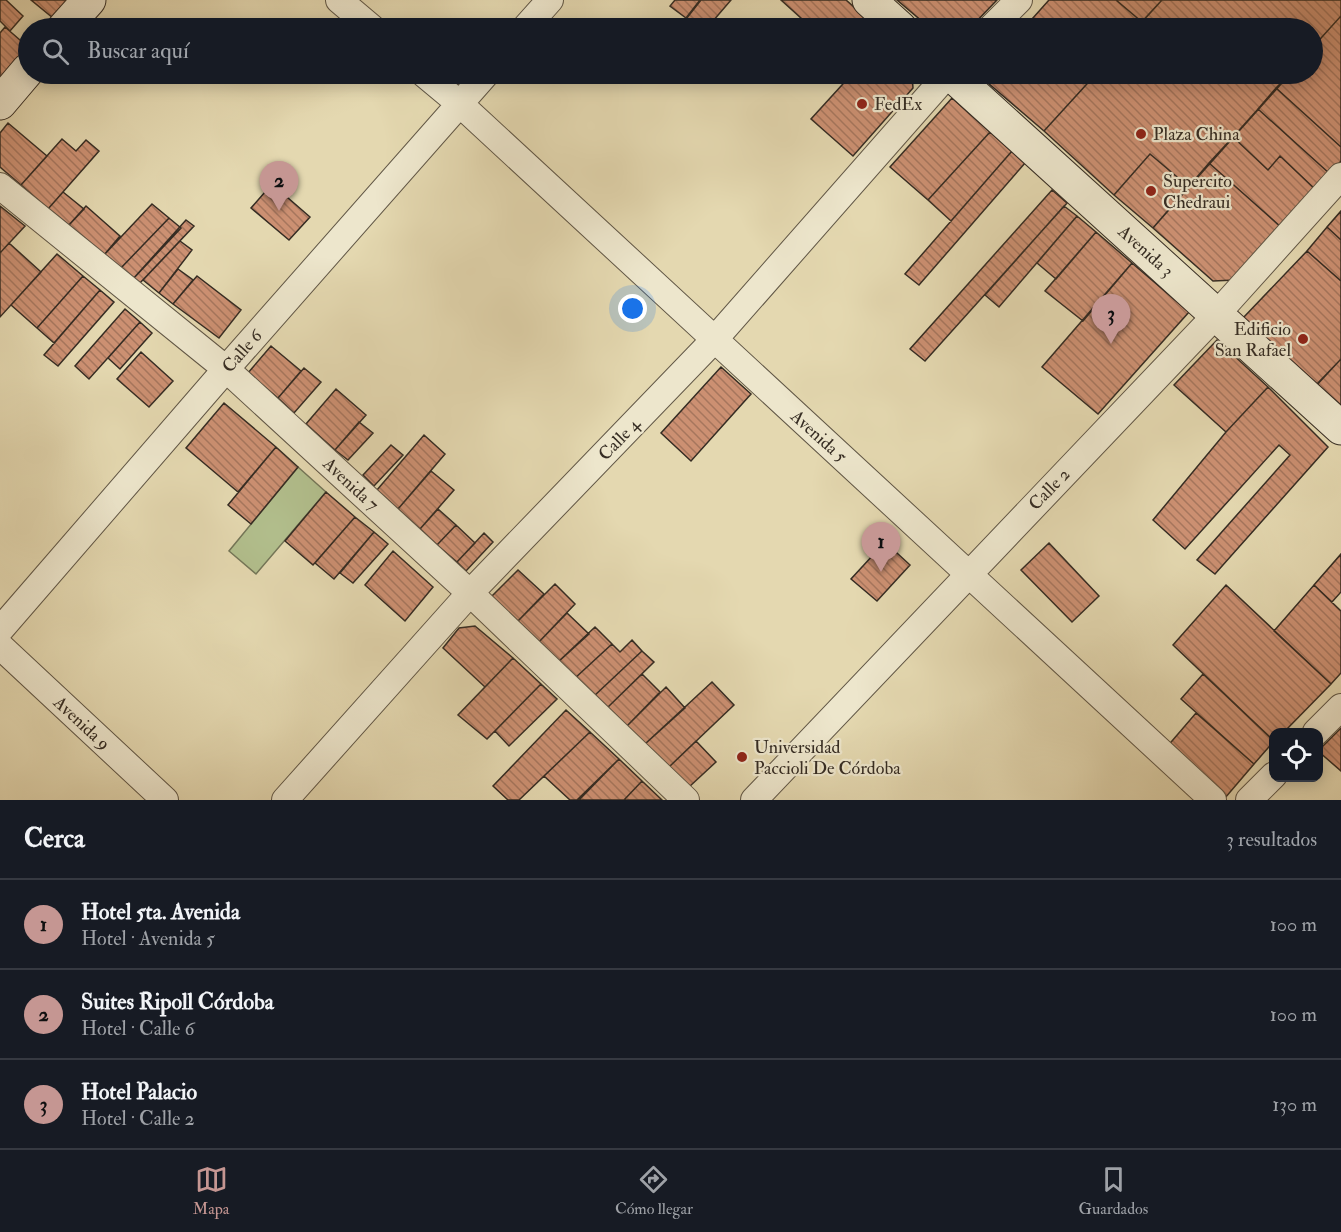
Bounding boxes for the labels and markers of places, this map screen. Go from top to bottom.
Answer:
place label: FedEx [874,93,922,116]
marker: FedEx [855,97,869,111]
place label: Plaza China [1153,123,1240,146]
marker: Plaza China [1134,127,1148,141]
pin: 2 [260,162,298,211]
place label: Supercito Chedraui [1163,170,1232,214]
marker: Supercito Chedraui [1144,184,1158,198]
pin: 3 [1092,294,1130,344]
place label: Edificio San Rafael [1215,318,1291,362]
marker: Edificio San Rafael [1296,332,1310,346]
pin: 1 [862,522,900,572]
place label: Universidad Paccioli De Córdoba [754,736,901,780]
marker: Universidad Paccioli De Córdoba [735,750,749,764]

